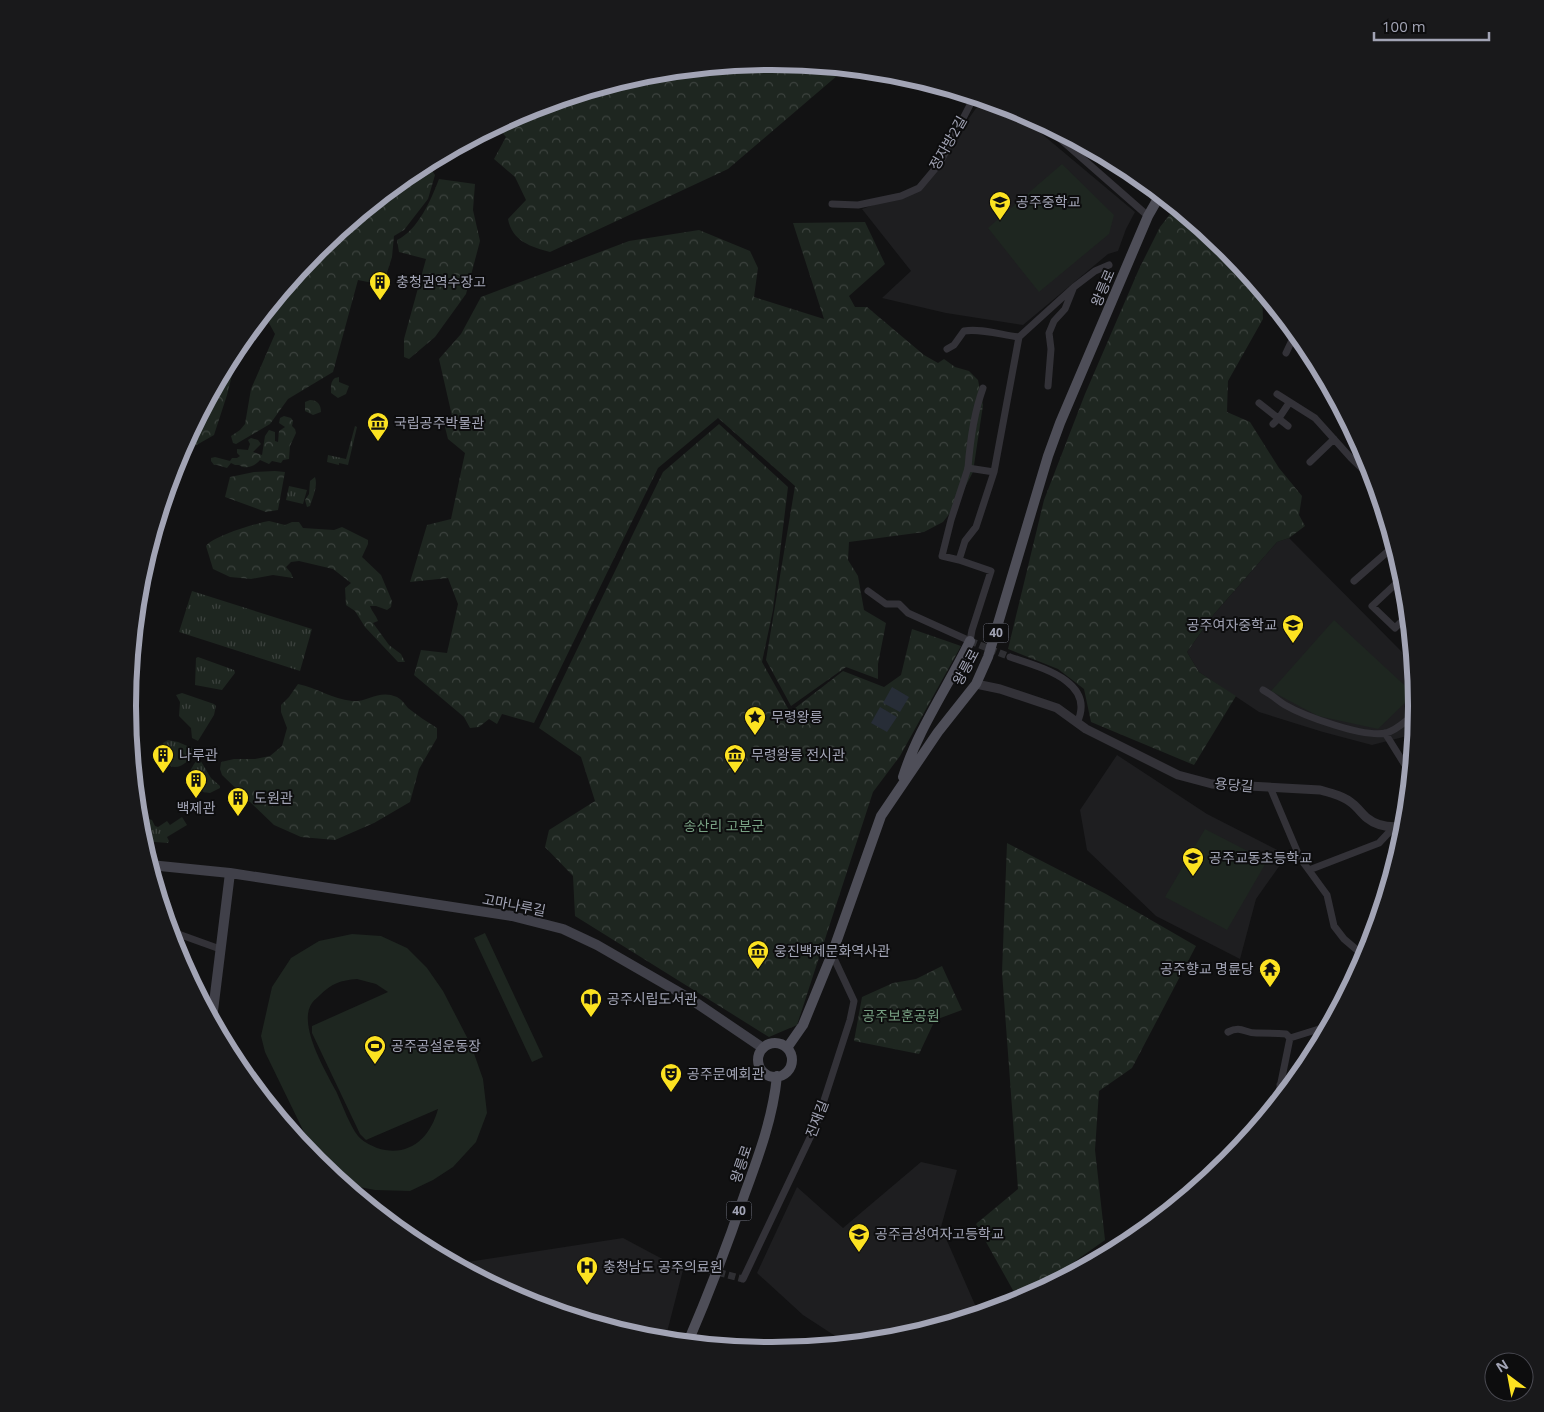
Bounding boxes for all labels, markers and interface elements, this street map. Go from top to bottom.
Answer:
scale bar [1374,10,1489,42]
text: 100 m [1382,16,1426,36]
street label: 정자방2길 [924,112,971,173]
school or university icon: 공주중학교 [988,190,1012,221]
place label: 공주중학교 [1016,192,1081,211]
street label: 왕릉로 [1086,266,1119,309]
building icon: 충청권역수장고 [368,270,392,301]
place label: 충청권역수장고 [396,272,486,291]
museum icon: 국립공주박물관 [366,411,390,442]
place label: 국립공주박물관 [394,413,484,432]
school or university icon: 공주여자중학교 [1281,613,1305,644]
place label: 공주여자중학교 [1187,615,1277,634]
road number: 40 [984,624,1008,642]
street label: 왕릉로 [948,645,983,688]
place icon: 무령왕릉 [743,705,767,736]
place label: 무령왕릉 [771,707,823,726]
building icon: 나루관 [151,743,175,774]
museum icon: 무령왕릉 전시관 [723,743,747,774]
place label: 나루관 [179,745,218,764]
place label: 무령왕릉 전시관 [751,745,845,764]
building icon: 백제관 [184,768,208,799]
street label: 용당길 [1214,773,1254,796]
building icon: 도원관 [226,786,250,817]
place label: 도원관 [254,788,293,807]
place label: 백제관 [177,798,215,817]
park label: 송산리 고분군 [684,816,765,835]
school or university icon: 공주교동초등학교 [1181,846,1205,877]
place label: 공주교동초등학교 [1209,848,1312,867]
street label: 고마나루길 [481,889,548,920]
museum icon: 웅진백제문화역사관 [746,939,770,970]
place label: 웅진백제문화역사관 [774,941,890,960]
temple icon: 공주향교 명륜당 [1258,957,1282,988]
place label: 공주향교 명륜당 [1160,959,1254,978]
library icon: 공주시립도서관 [579,987,603,1018]
place label: 공주시립도서관 [607,989,697,1008]
park label: 공주보훈공원 [862,1006,940,1025]
sports icon: 공주공설운동장 [363,1034,387,1065]
place label: 공주공설운동장 [391,1036,481,1055]
theatre icon: 공주문예회관 [659,1062,683,1093]
place label: 공주문예회관 [687,1064,764,1083]
street label: 진재길 [801,1097,832,1140]
street label: 왕릉로 [725,1142,756,1185]
road number: 40 [726,1202,752,1220]
school or university icon: 공주금성여자고등학교 [847,1222,871,1253]
place label: 공주금성여자고등학교 [875,1224,1004,1243]
hospital icon: 충청남도 공주의료원 [575,1255,599,1286]
place label: 충청남도 공주의료원 [603,1257,723,1276]
north arrow [1484,1352,1534,1402]
text: N [1492,1354,1512,1377]

